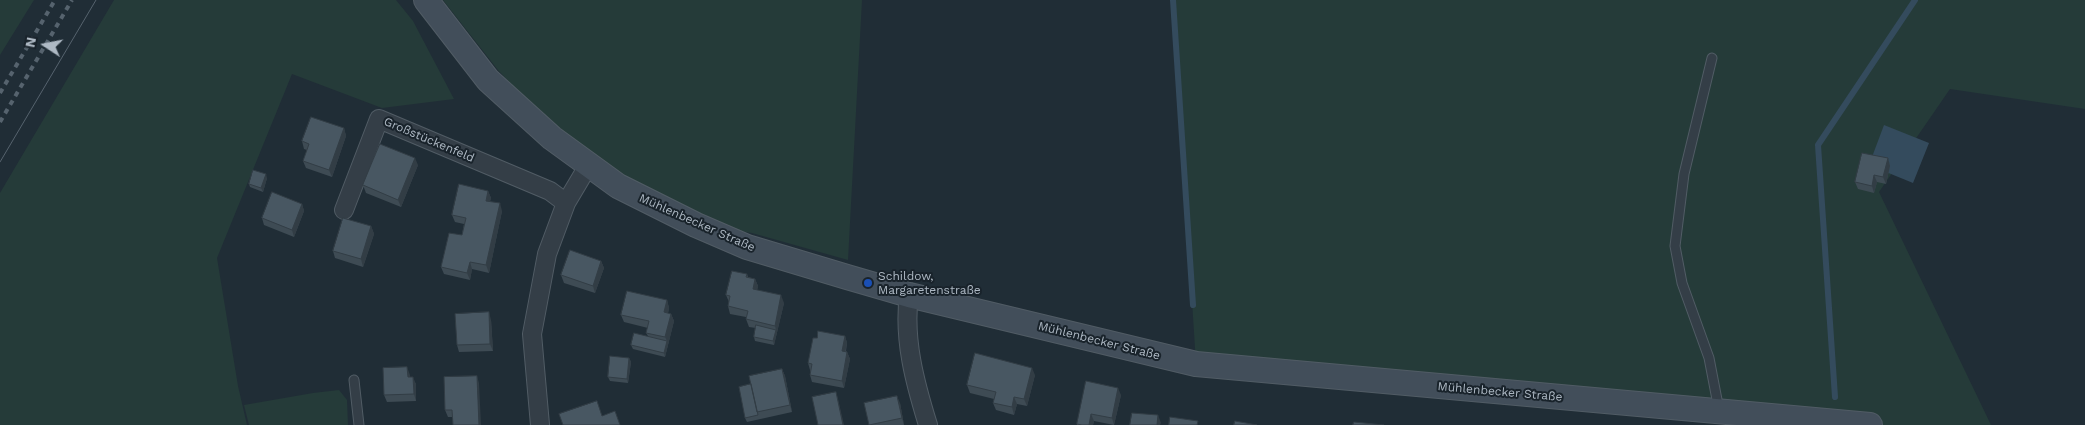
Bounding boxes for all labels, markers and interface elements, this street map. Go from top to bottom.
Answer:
north arrow [20,20,70,70]
text: N [21,36,39,49]
street label: Großstückenfeld [382,114,476,166]
street label: Mühlenbecker Straße [637,191,757,255]
place label: Schildow, Margaretenstraße [878,269,981,297]
marker: Schildow, Margaretenstraße [862,277,874,289]
street label: Mühlenbecker Straße [1036,319,1162,363]
street label: Mühlenbecker Straße [1437,379,1563,405]

